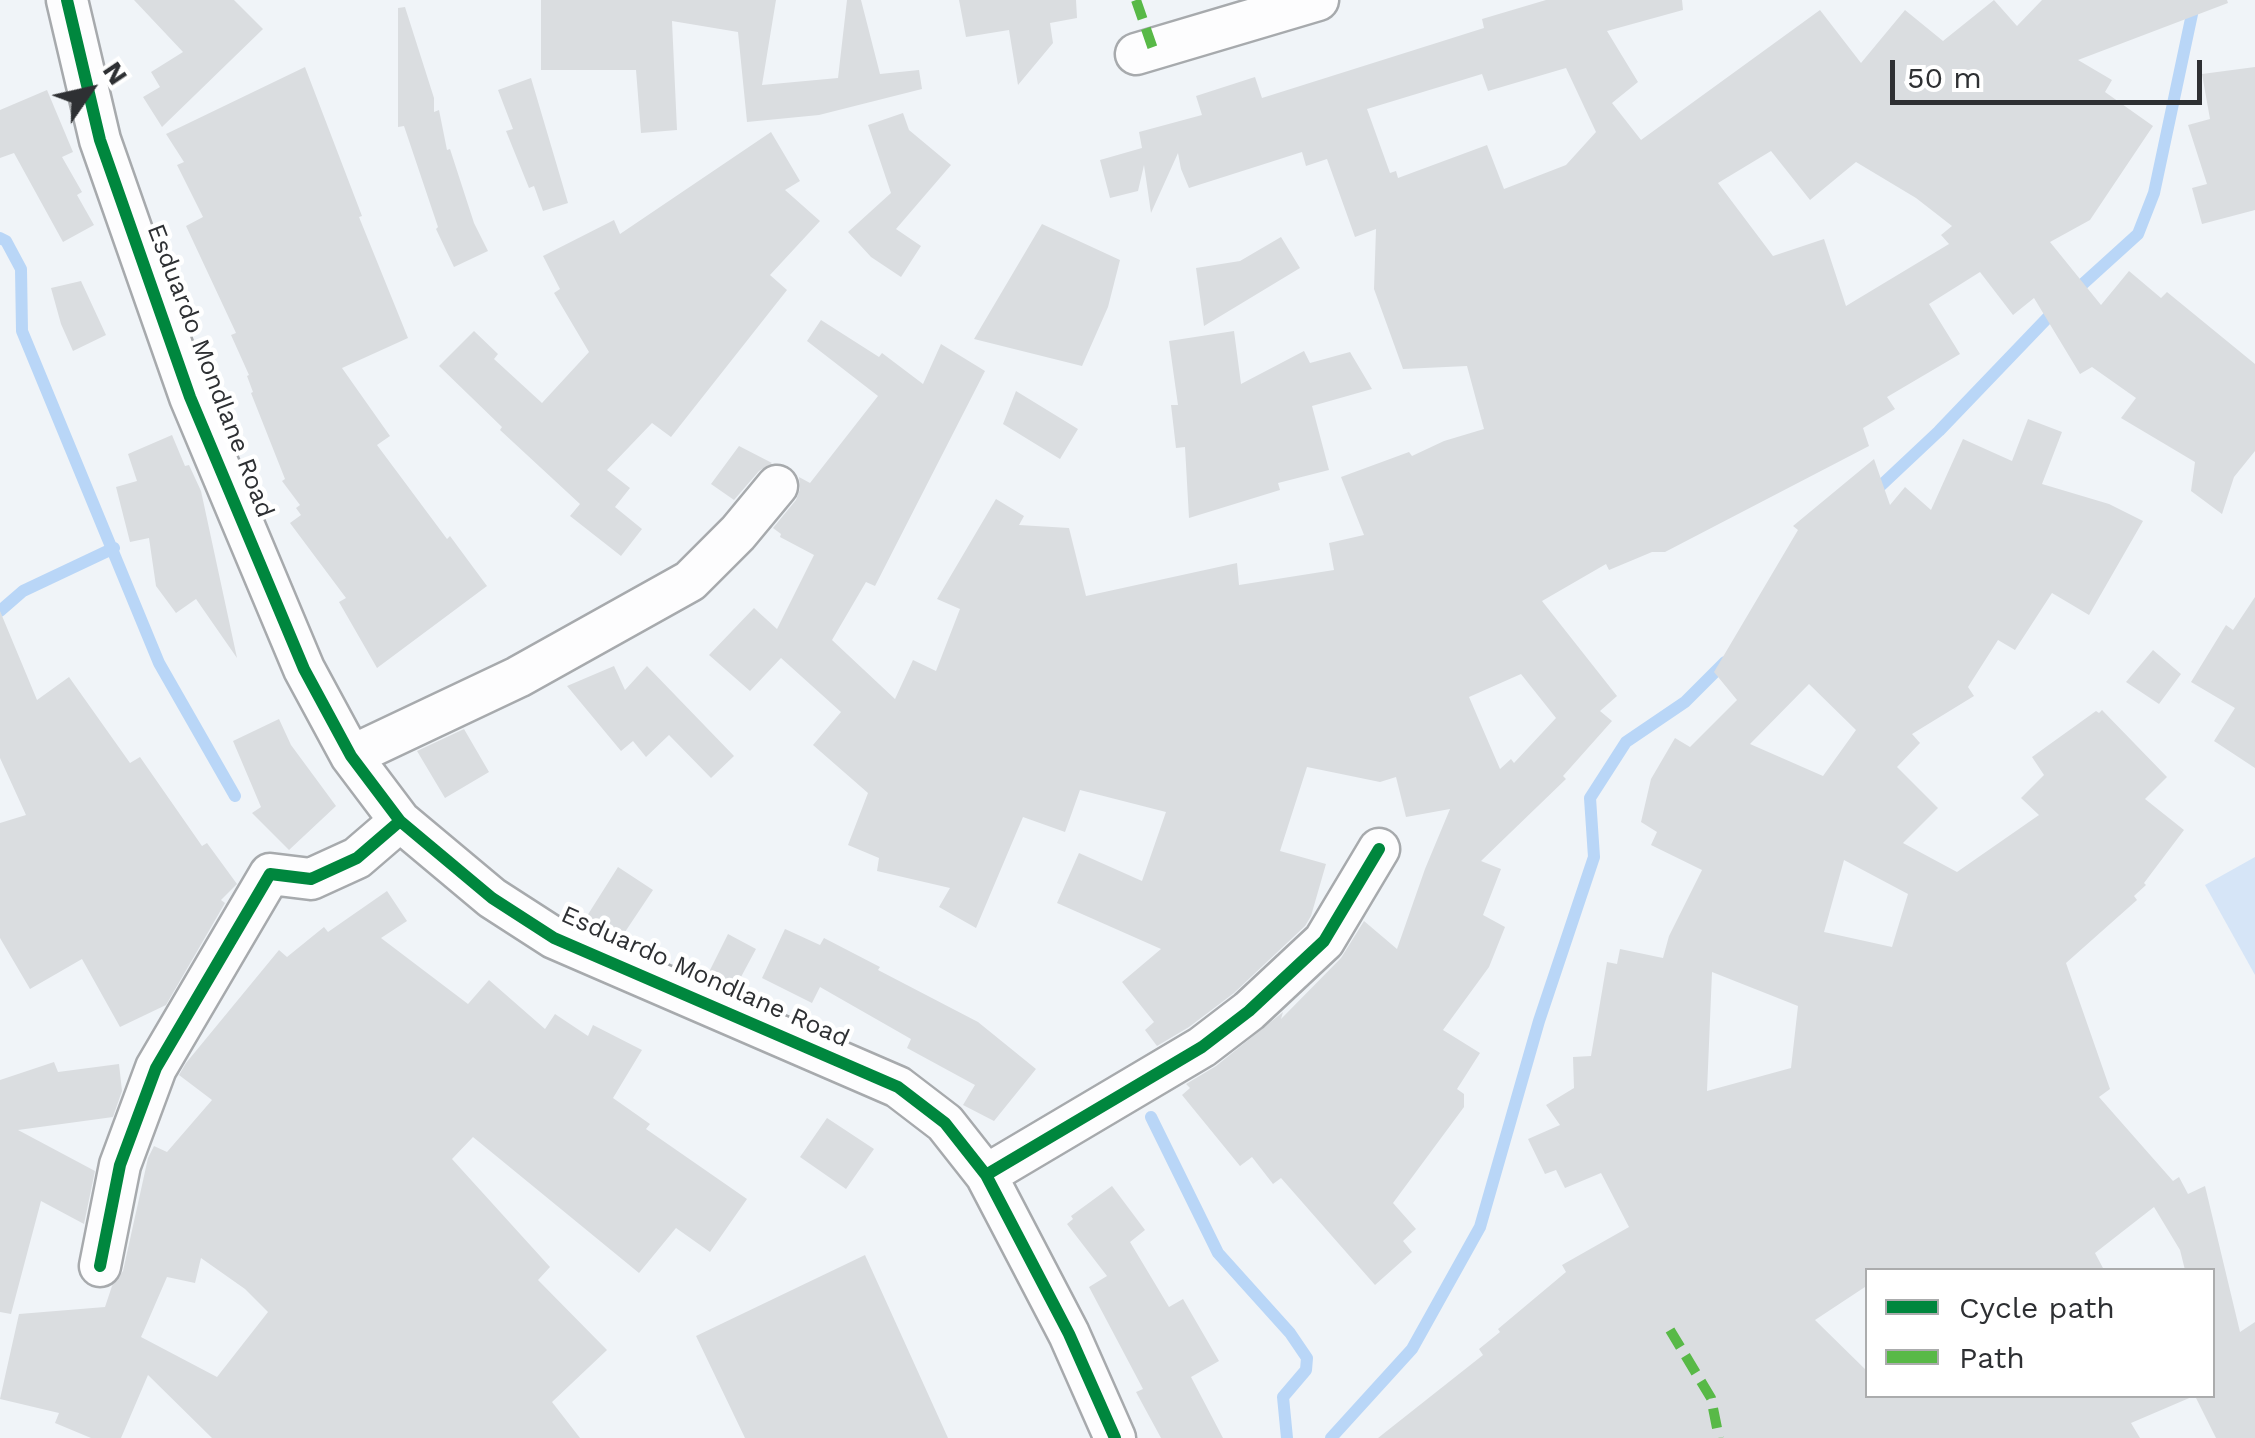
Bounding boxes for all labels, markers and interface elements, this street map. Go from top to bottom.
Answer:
north arrow [40,40,140,140]
scale bar [1895,40,2208,102]
text: N [96,55,135,91]
text: 50 m [1907,60,1982,95]
street label: Esduardo Mondlane Road [140,220,280,522]
street label: Esduardo Mondlane Road [556,900,854,1054]
legend [1865,1268,2215,1398]
text: Cycle path [1959,1290,2115,1325]
text: Path [1959,1340,2025,1375]

